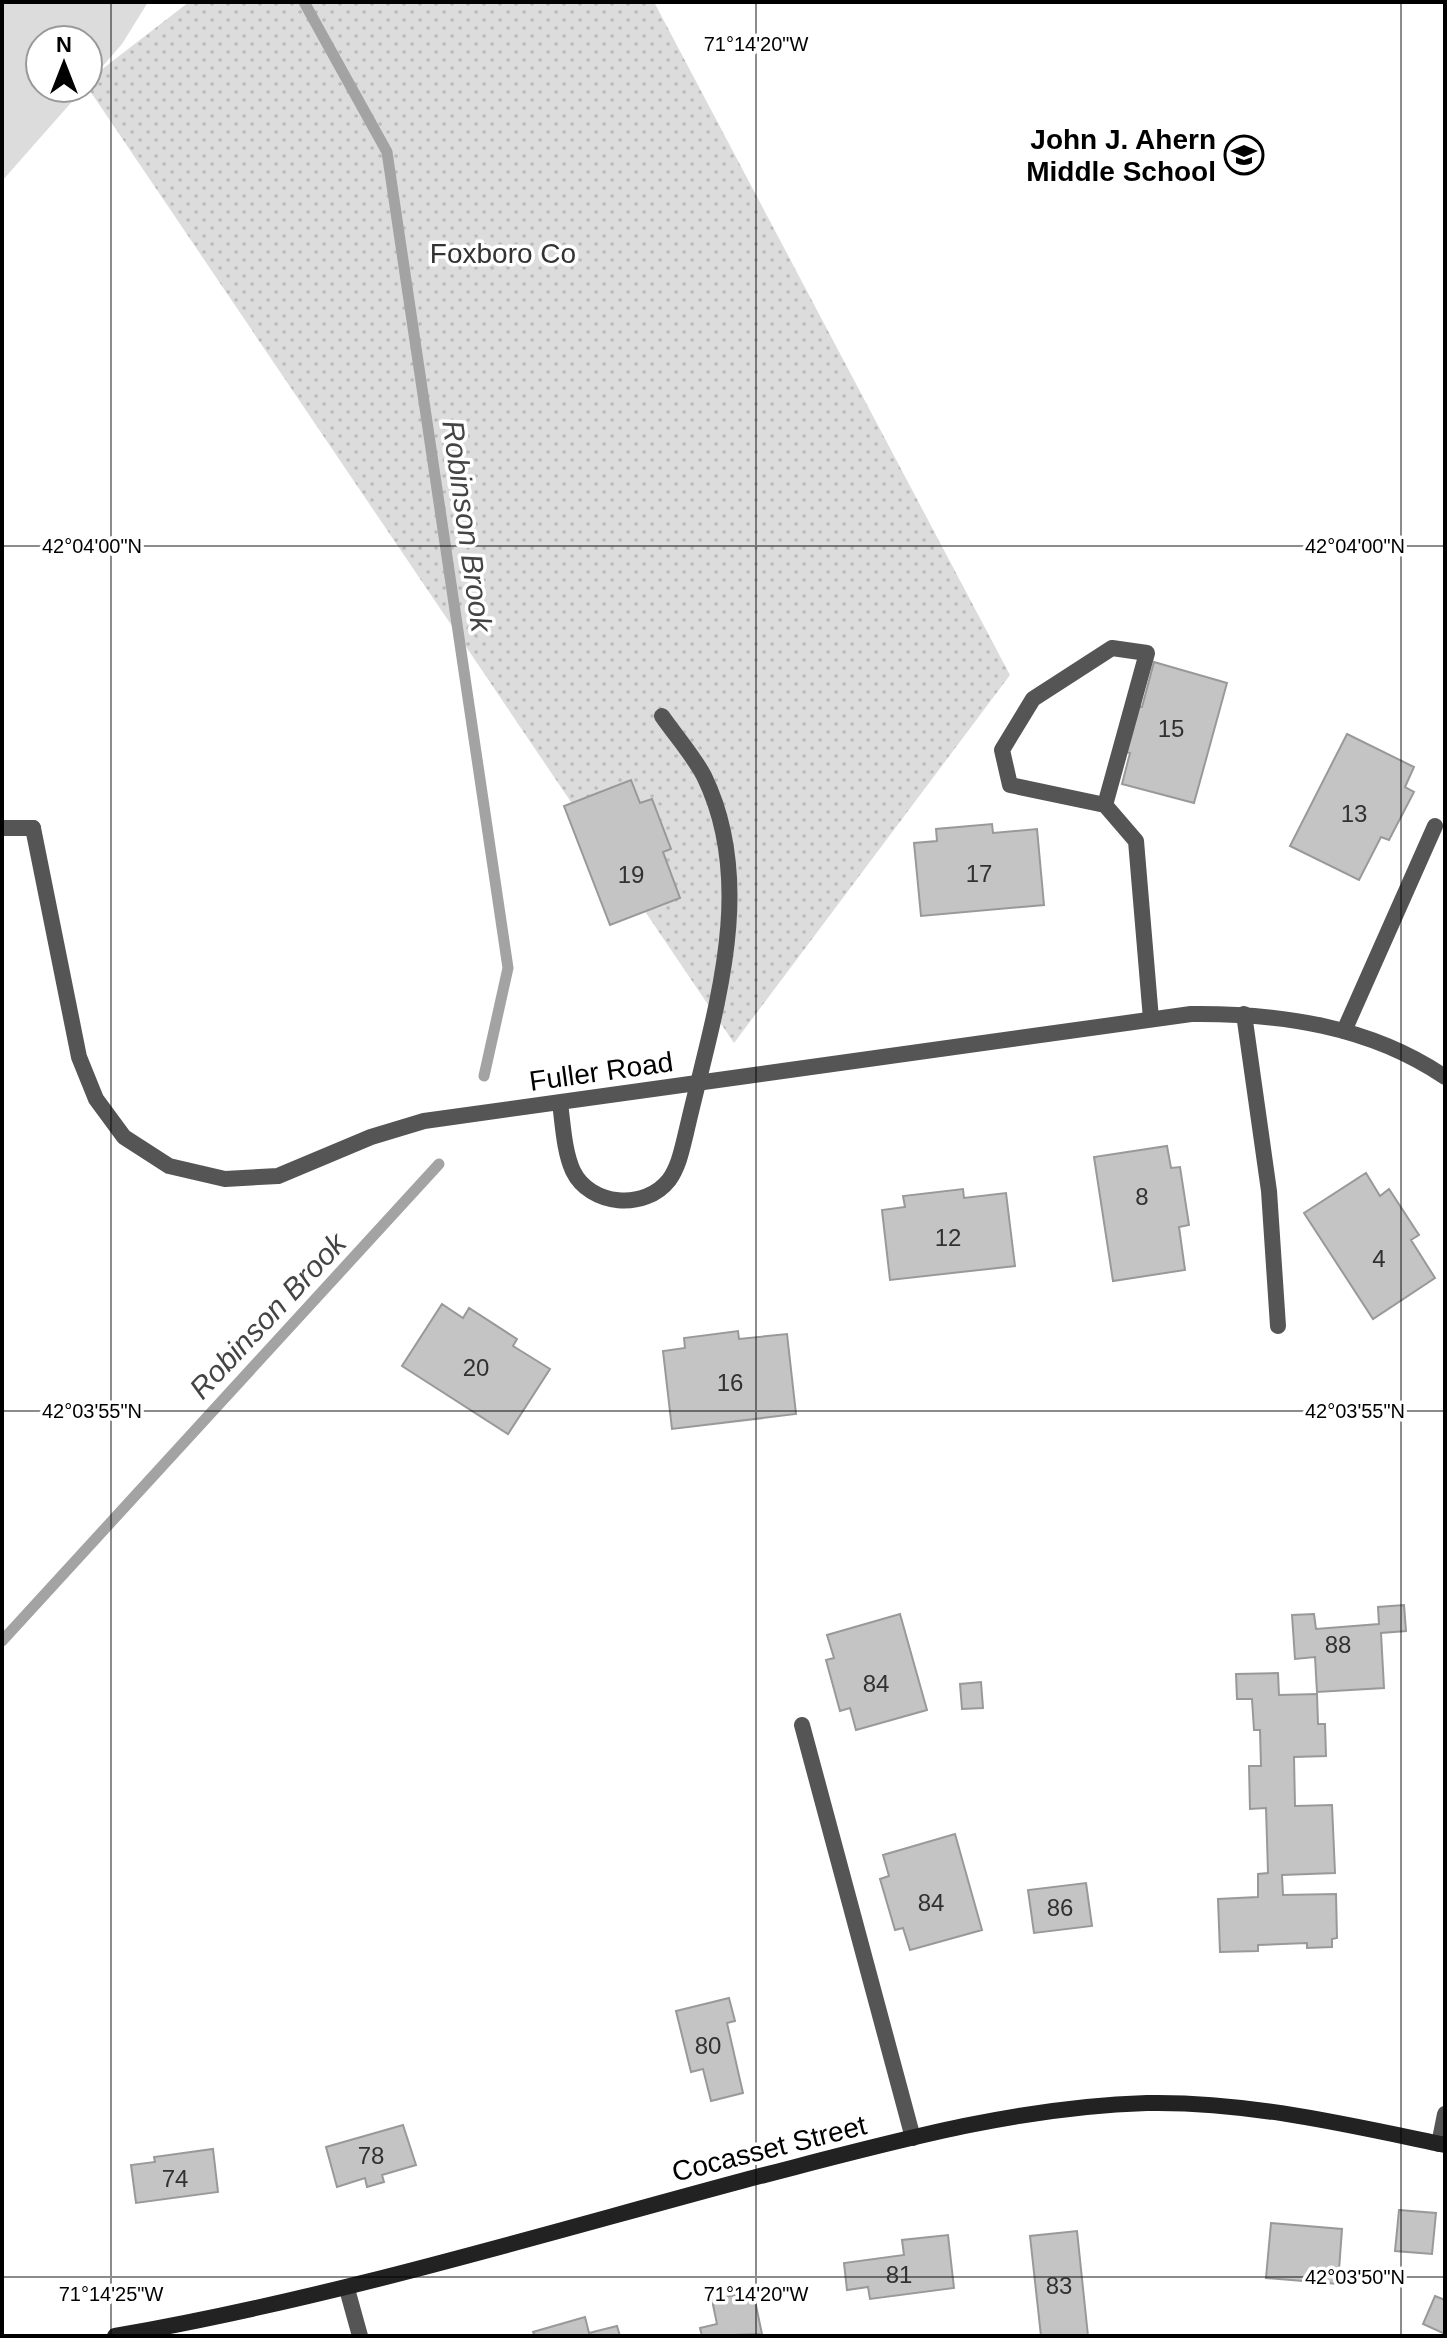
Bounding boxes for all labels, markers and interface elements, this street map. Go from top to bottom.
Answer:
north arrow [24,24,104,104]
text: N [56,32,72,57]
text: 71°14'20"W [704,33,808,55]
place label: John J. Ahern Middle School [1026,124,1216,187]
school or university icon: John J. Ahern Middle School [1223,134,1265,176]
park label: Foxboro Co [430,238,576,269]
water label: Robinson Brook [436,418,499,636]
text: 42°04'00"N [42,535,142,557]
text: 42°04'00"N [1305,535,1405,557]
house number: 15 [1158,715,1184,742]
house number: 13 [1341,800,1367,827]
house number: 17 [966,860,992,887]
house number: 19 [618,861,644,888]
street label: Fuller Road [527,1046,675,1097]
house number: 8 [1135,1183,1149,1210]
house number: 12 [935,1224,961,1251]
water label: Robinson Brook [183,1225,354,1405]
house number: 4 [1372,1245,1386,1272]
house number: 20 [463,1354,489,1381]
house number: 16 [717,1369,743,1396]
text: 42°03'55"N [42,1400,142,1422]
text: 42°03'55"N [1305,1400,1405,1422]
house number: 88 [1325,1631,1351,1658]
house number: 84 [863,1670,889,1697]
house number: 84 [918,1889,944,1916]
house number: 86 [1047,1894,1073,1921]
house number: 80 [695,2032,721,2059]
street label: Cocasset Street [669,2109,870,2188]
house number: 78 [358,2142,384,2169]
house number: 74 [162,2165,188,2192]
house number: 81 [886,2261,912,2288]
text: 42°03'50"N [1305,2266,1405,2288]
house number: 83 [1046,2272,1072,2299]
text: 71°14'25"W [59,2283,163,2305]
text: 71°14'20"W [704,2283,808,2305]

